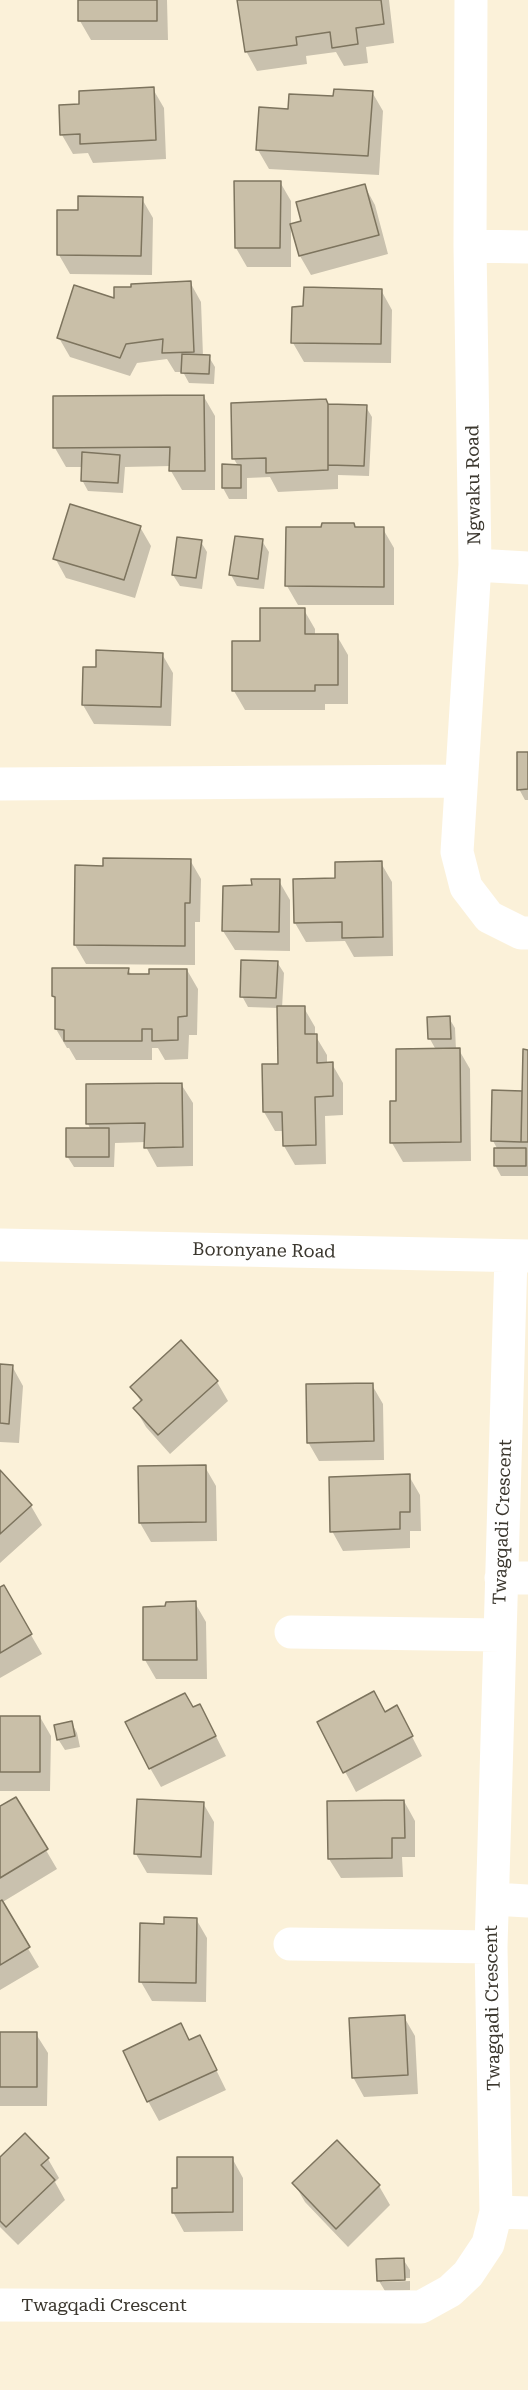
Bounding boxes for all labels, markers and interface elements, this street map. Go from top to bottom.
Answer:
street label: Ngwaku Road [462,425,486,545]
street label: Boronyane Road [192,1239,336,1263]
street label: Twagqadi Crescent [489,1439,517,1605]
street label: Twagqadi Crescent [481,1925,505,2091]
street label: Twagqadi Crescent [21,2295,187,2317]

